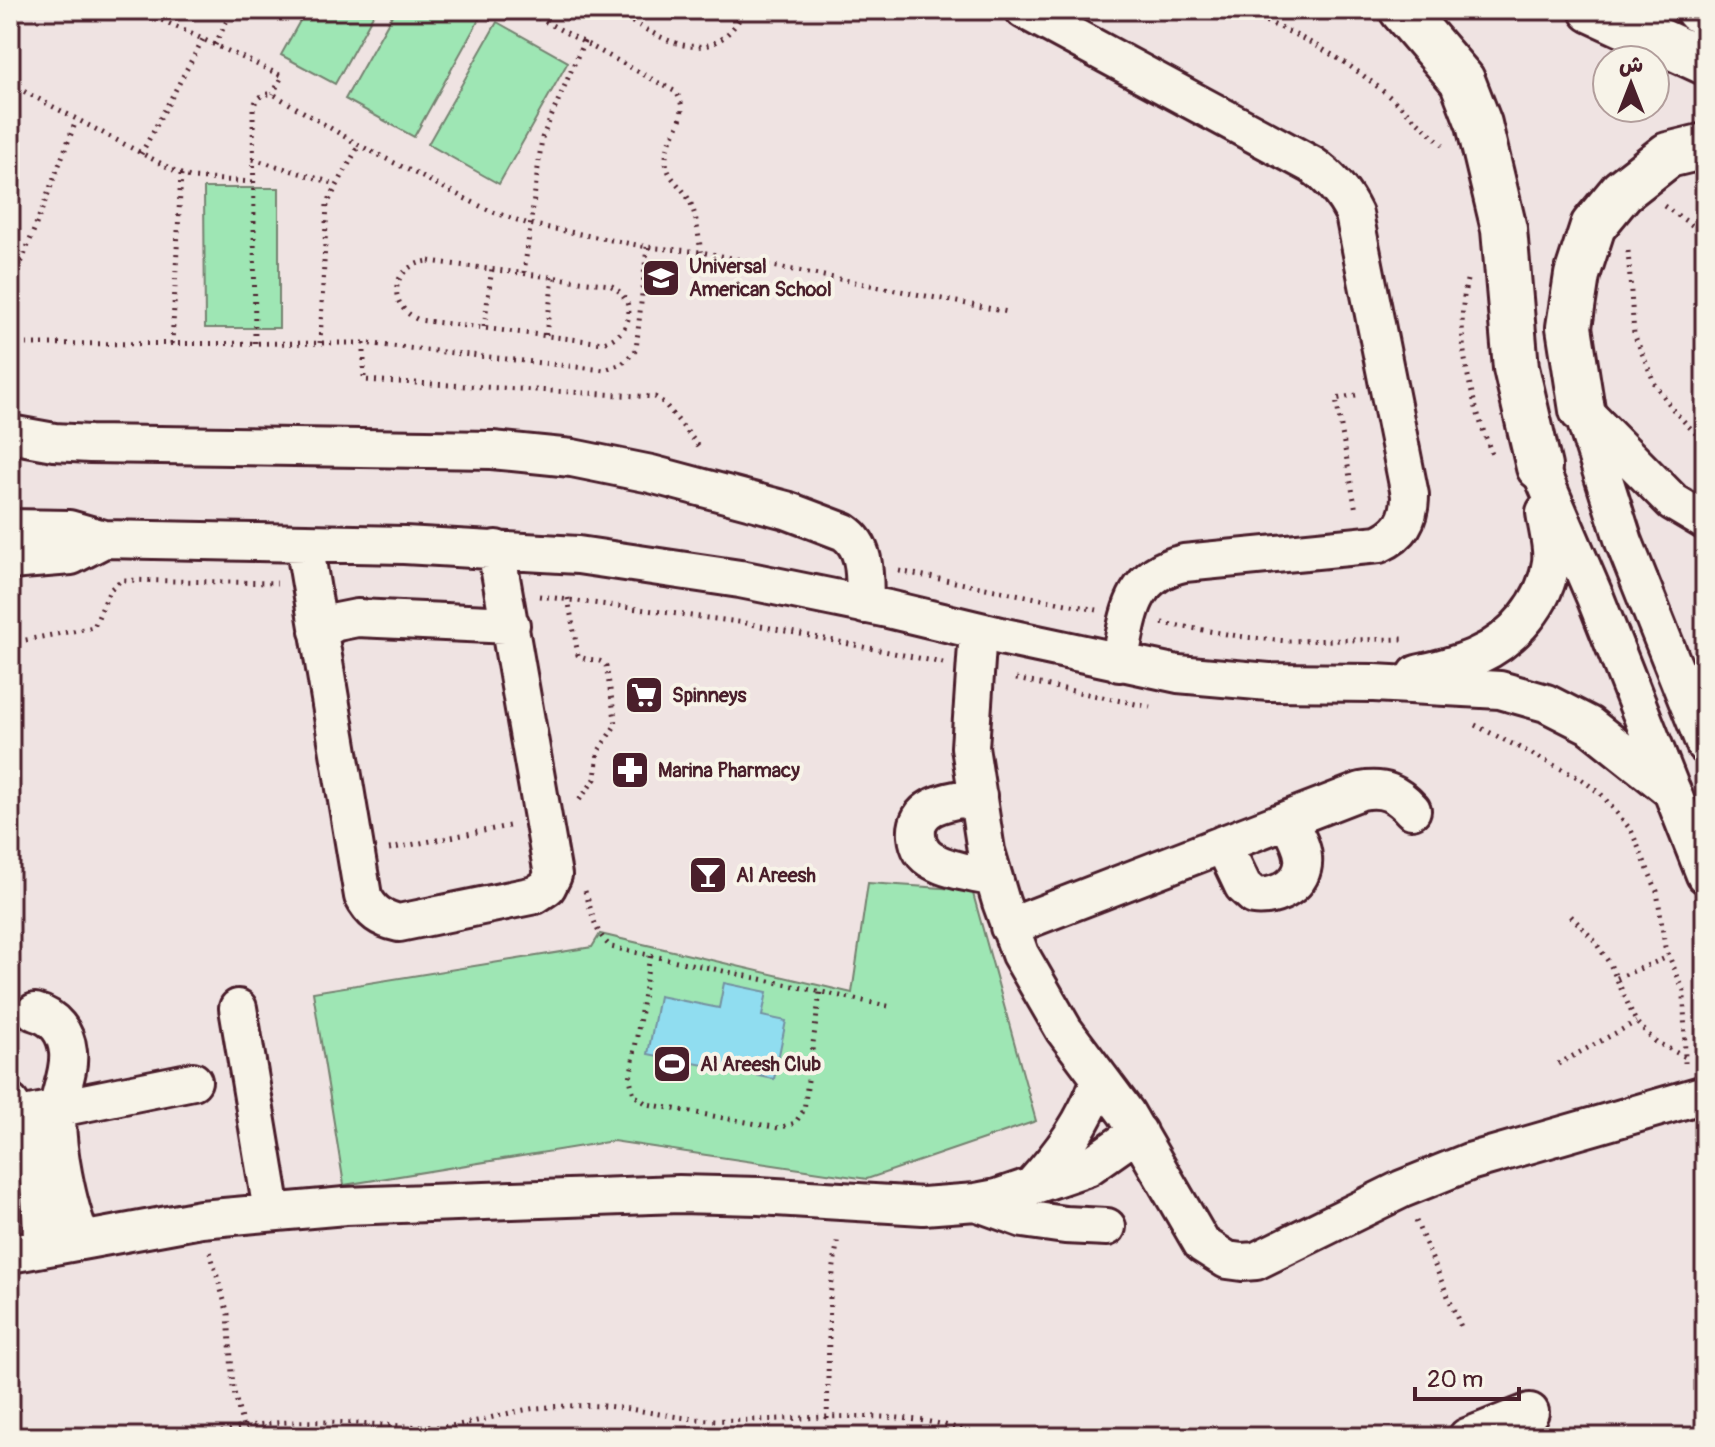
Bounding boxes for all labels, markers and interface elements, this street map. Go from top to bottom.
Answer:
north arrow [1591,44,1671,124]
text: ش [1619,51,1643,79]
place label: Universal American School [689,254,832,302]
school or university icon: Universal American School [640,257,682,299]
supermarket icon: Spinneys [623,674,665,716]
place label: Spinneys [672,683,746,708]
pharmacy icon: Marina Pharmacy [609,749,651,791]
place label: Marina Pharmacy [658,758,800,783]
bar icon: Al Areesh [687,854,729,896]
place label: Al Areesh [736,863,816,888]
sports icon: Al Areesh Club [651,1043,693,1085]
place label: Al Areesh Club [700,1052,821,1077]
scale bar [1415,1351,1519,1401]
text: 20 m [1427,1365,1483,1394]

